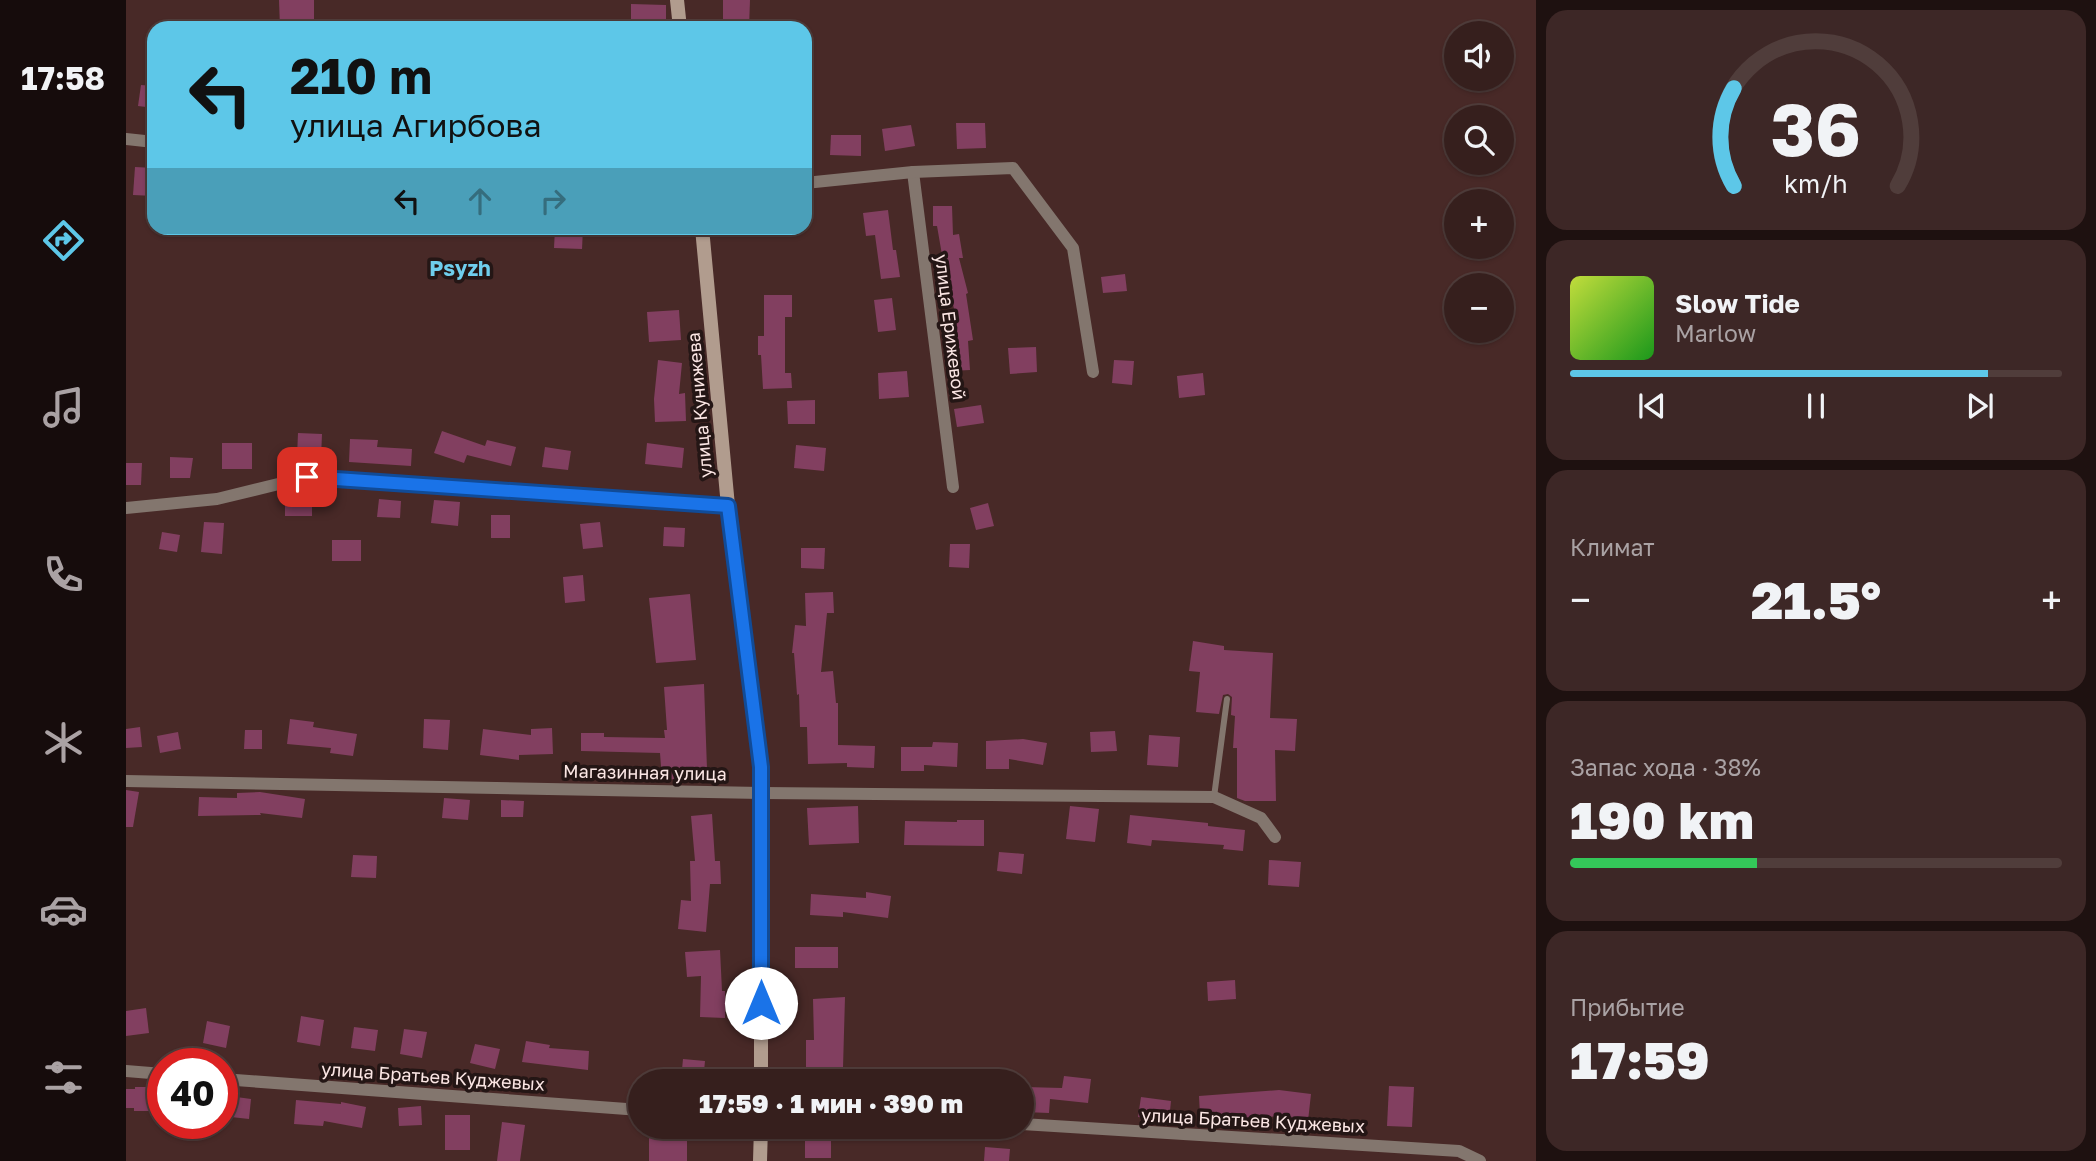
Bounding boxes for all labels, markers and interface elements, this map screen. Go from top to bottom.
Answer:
map controls [1444,21,1514,343]
button: sound [1444,21,1514,91]
text: 210 m [290,46,432,105]
icon: left [175,49,266,140]
text: 17:58 [21,59,105,97]
text: 36 [1771,85,1861,172]
button: search [1444,105,1514,175]
text: улица Агирбова [290,106,542,144]
text: km/h [1784,168,1848,199]
icon: left [388,182,426,220]
icon: ahead [461,182,499,220]
icon: right [534,182,572,220]
button: + [1444,189,1514,259]
icon: directions [39,216,88,265]
street label: улица Ерижевой [931,253,971,401]
district label: Psyzh [429,255,491,281]
button: − [1444,273,1514,343]
text: Slow Tide [1675,288,1800,319]
text: Marlow [1675,319,1756,347]
street label: улица Кунижева [682,331,716,479]
icon: music [39,383,88,432]
icon: previous [1633,387,1671,425]
icon: pause [1797,387,1835,425]
icon: next [1961,387,1999,425]
pin [277,447,337,507]
icon: arrive [288,458,326,496]
text: Климат [1570,533,1655,561]
icon: phone [39,550,88,599]
text: 21.5° [1751,568,1881,630]
text: − [1570,577,1591,622]
text: + [2041,577,2062,622]
icon: climate [39,718,88,767]
text: Запас хода · 38% [1570,753,1761,781]
street label: Магазинная улица [563,760,727,784]
text: 190 km [1570,788,1754,850]
icon: car [39,885,88,934]
position arrow [724,966,798,1040]
text: Прибытие [1570,993,1685,1021]
text: 17:59 [1570,1028,1710,1090]
speed limit sign: 40 [147,1048,238,1139]
icon: filters [39,1053,88,1102]
street label: улица Братьев Куджевых [321,1057,546,1095]
text: 17:59 · 1 мин · 390 m [699,1088,963,1119]
street label: улица Братьев Куджевых [1141,1103,1366,1137]

